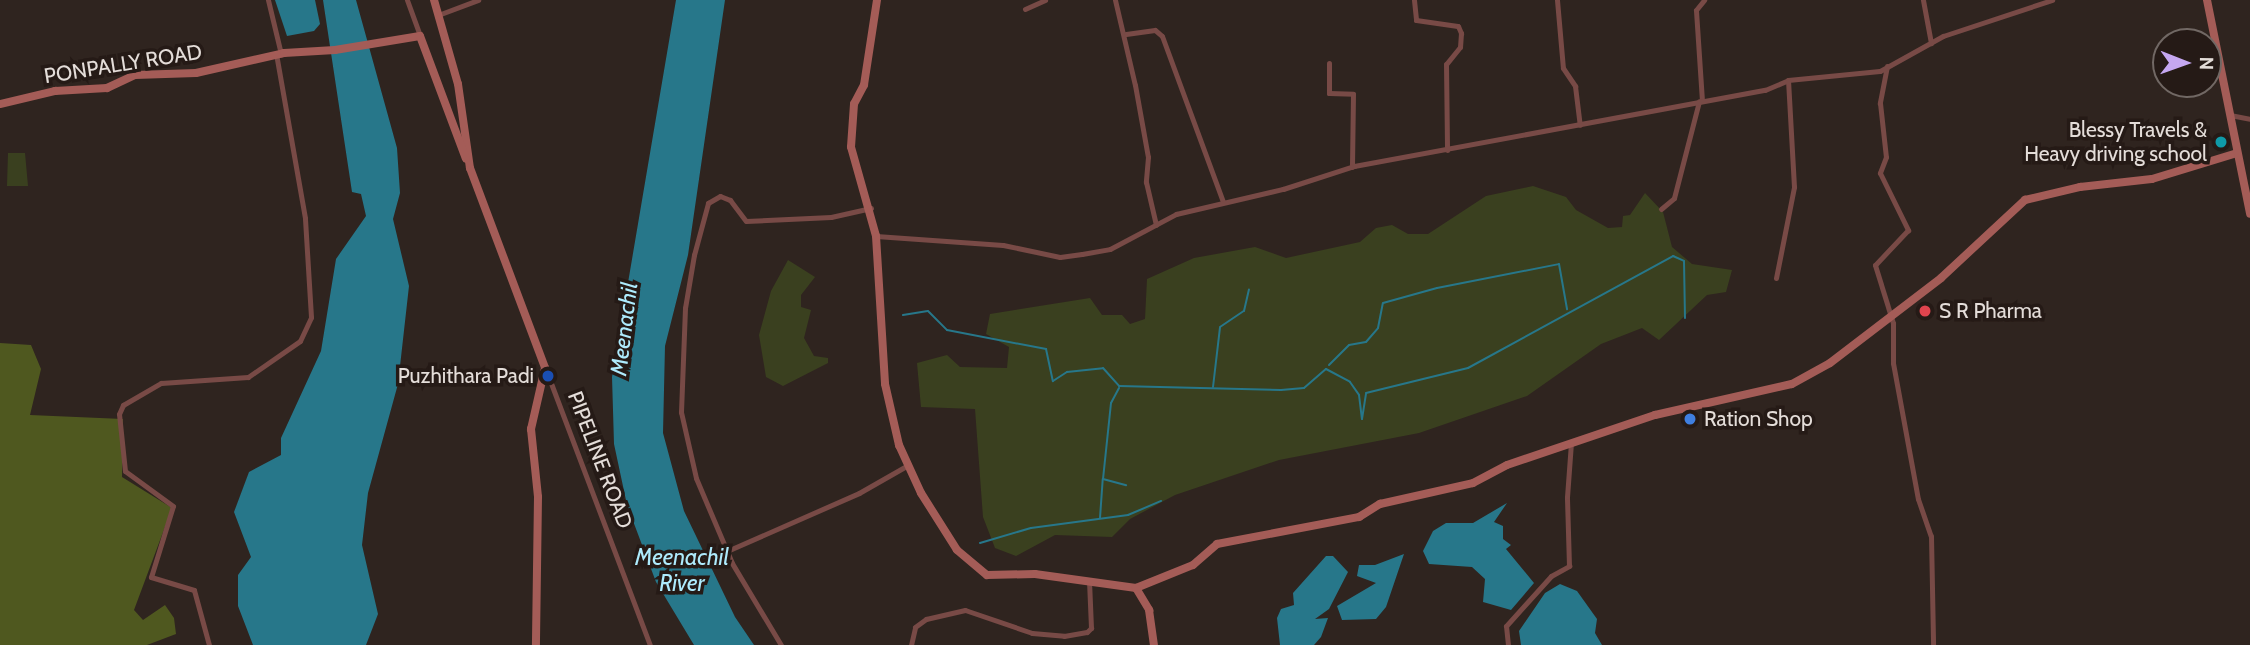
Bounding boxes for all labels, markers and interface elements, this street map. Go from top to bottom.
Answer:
north arrow [2152,28,2222,98]
street label: PONPALLY ROAD [42,39,204,89]
text: N [2195,56,2218,70]
place label: Blessy Travels & Heavy driving school [2024,117,2207,167]
marker: Blessy Travels & Heavy driving school [2213,134,2229,150]
water label: Meenachil [605,281,643,377]
place label: S R Pharma [1939,298,2042,324]
marker: S R Pharma [1917,303,1933,319]
place label: Puzhithara Padi [398,363,534,389]
marker: Puzhithara Padi [540,368,556,384]
street label: PIPELINE ROAD [562,388,638,532]
place label: Ration Shop [1704,406,1813,432]
marker: Ration Shop [1682,411,1698,427]
water label: Meenachil River [635,543,729,597]

